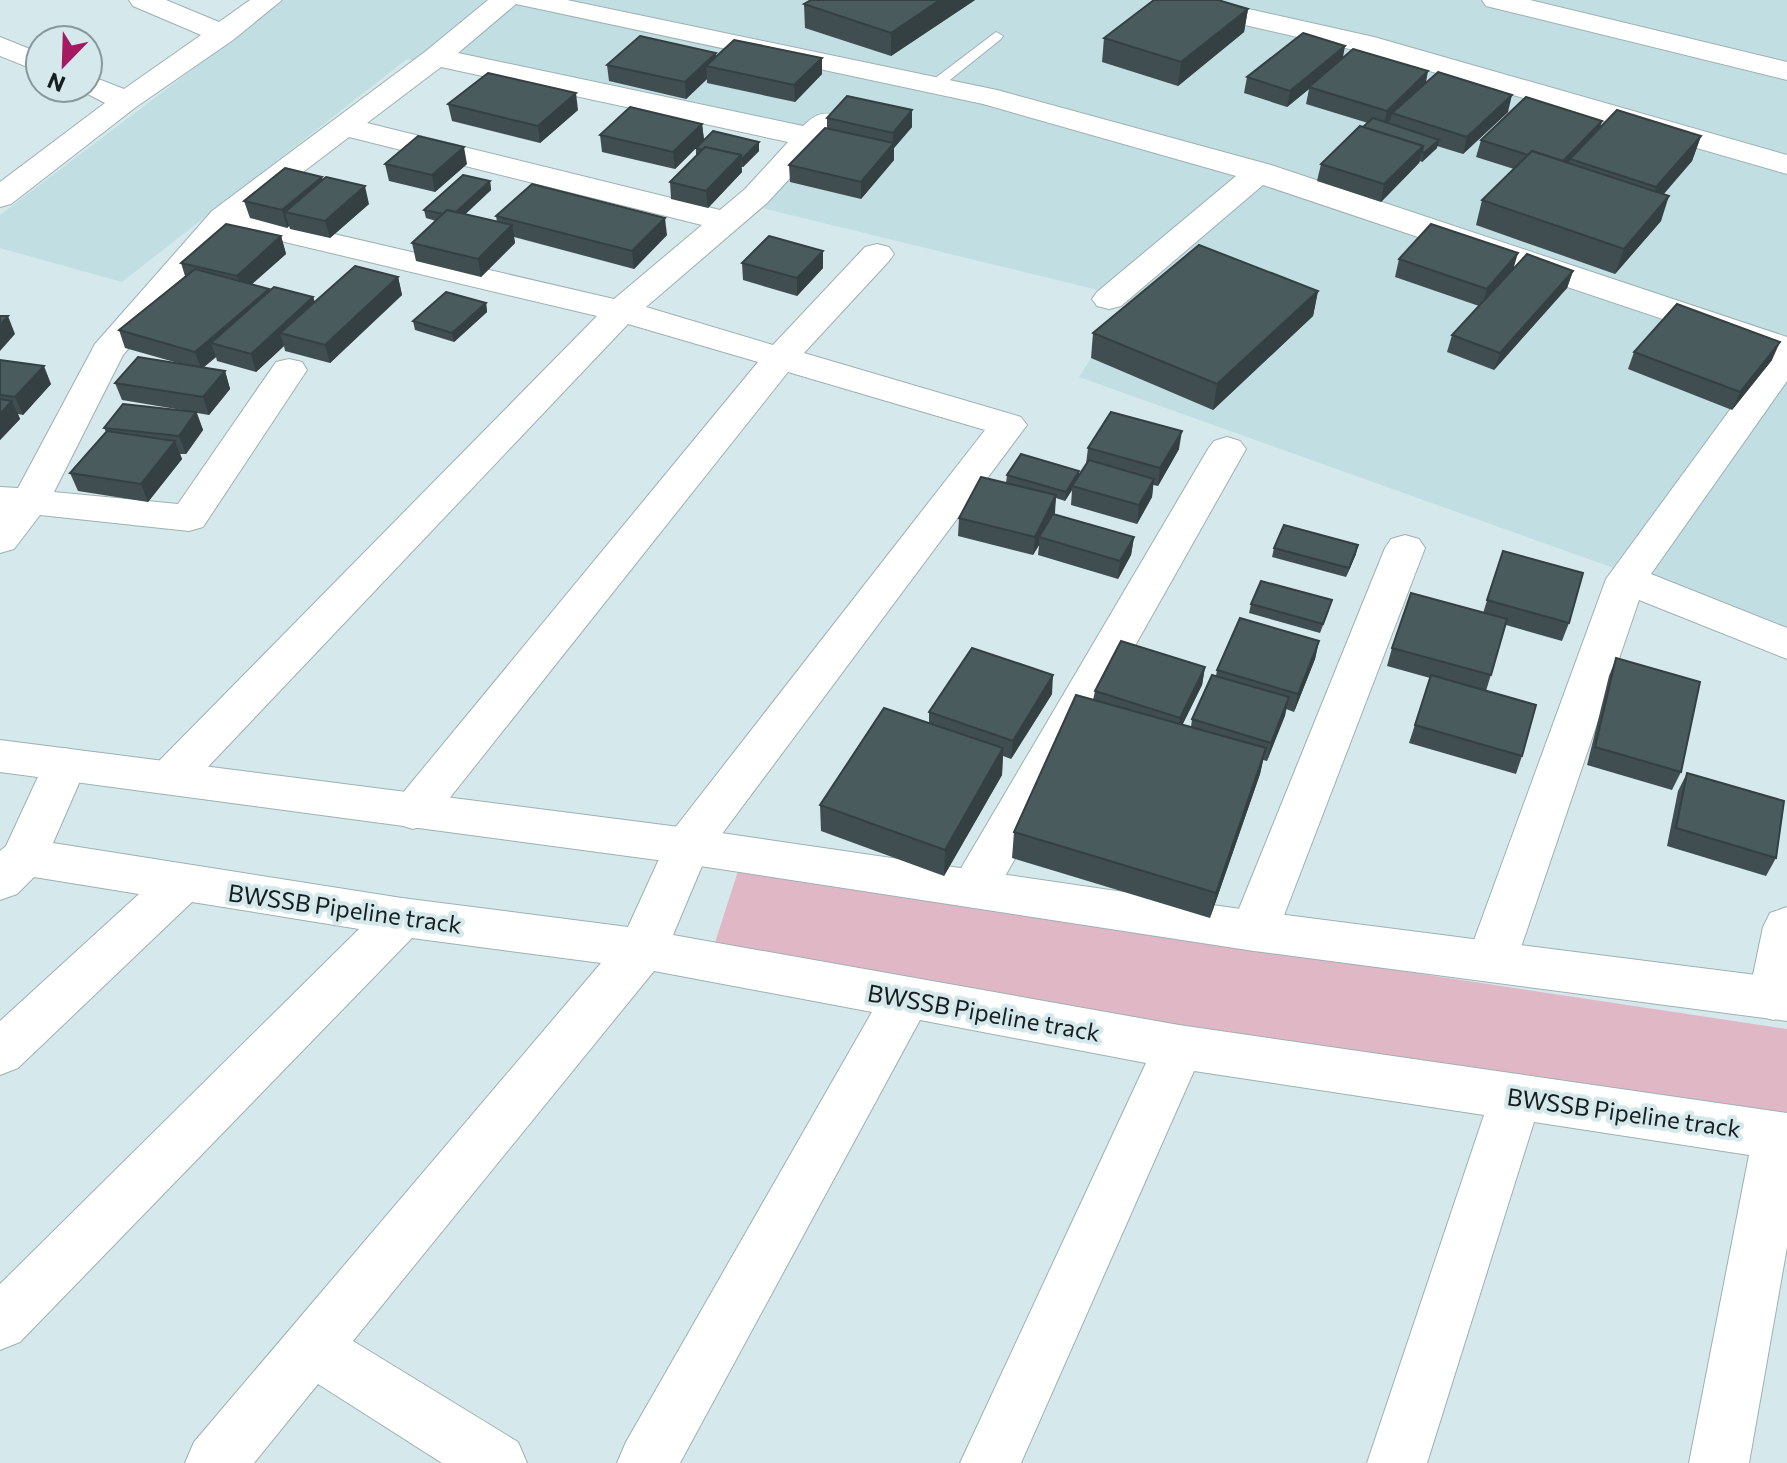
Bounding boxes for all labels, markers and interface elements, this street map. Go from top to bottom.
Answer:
north arrow [24,24,104,104]
text: N [43,67,69,99]
street label: BWSSB Pipeline track [226,877,464,939]
street label: BWSSB Pipeline track [865,977,1103,1047]
street label: BWSSB Pipeline track [1505,1081,1743,1143]

